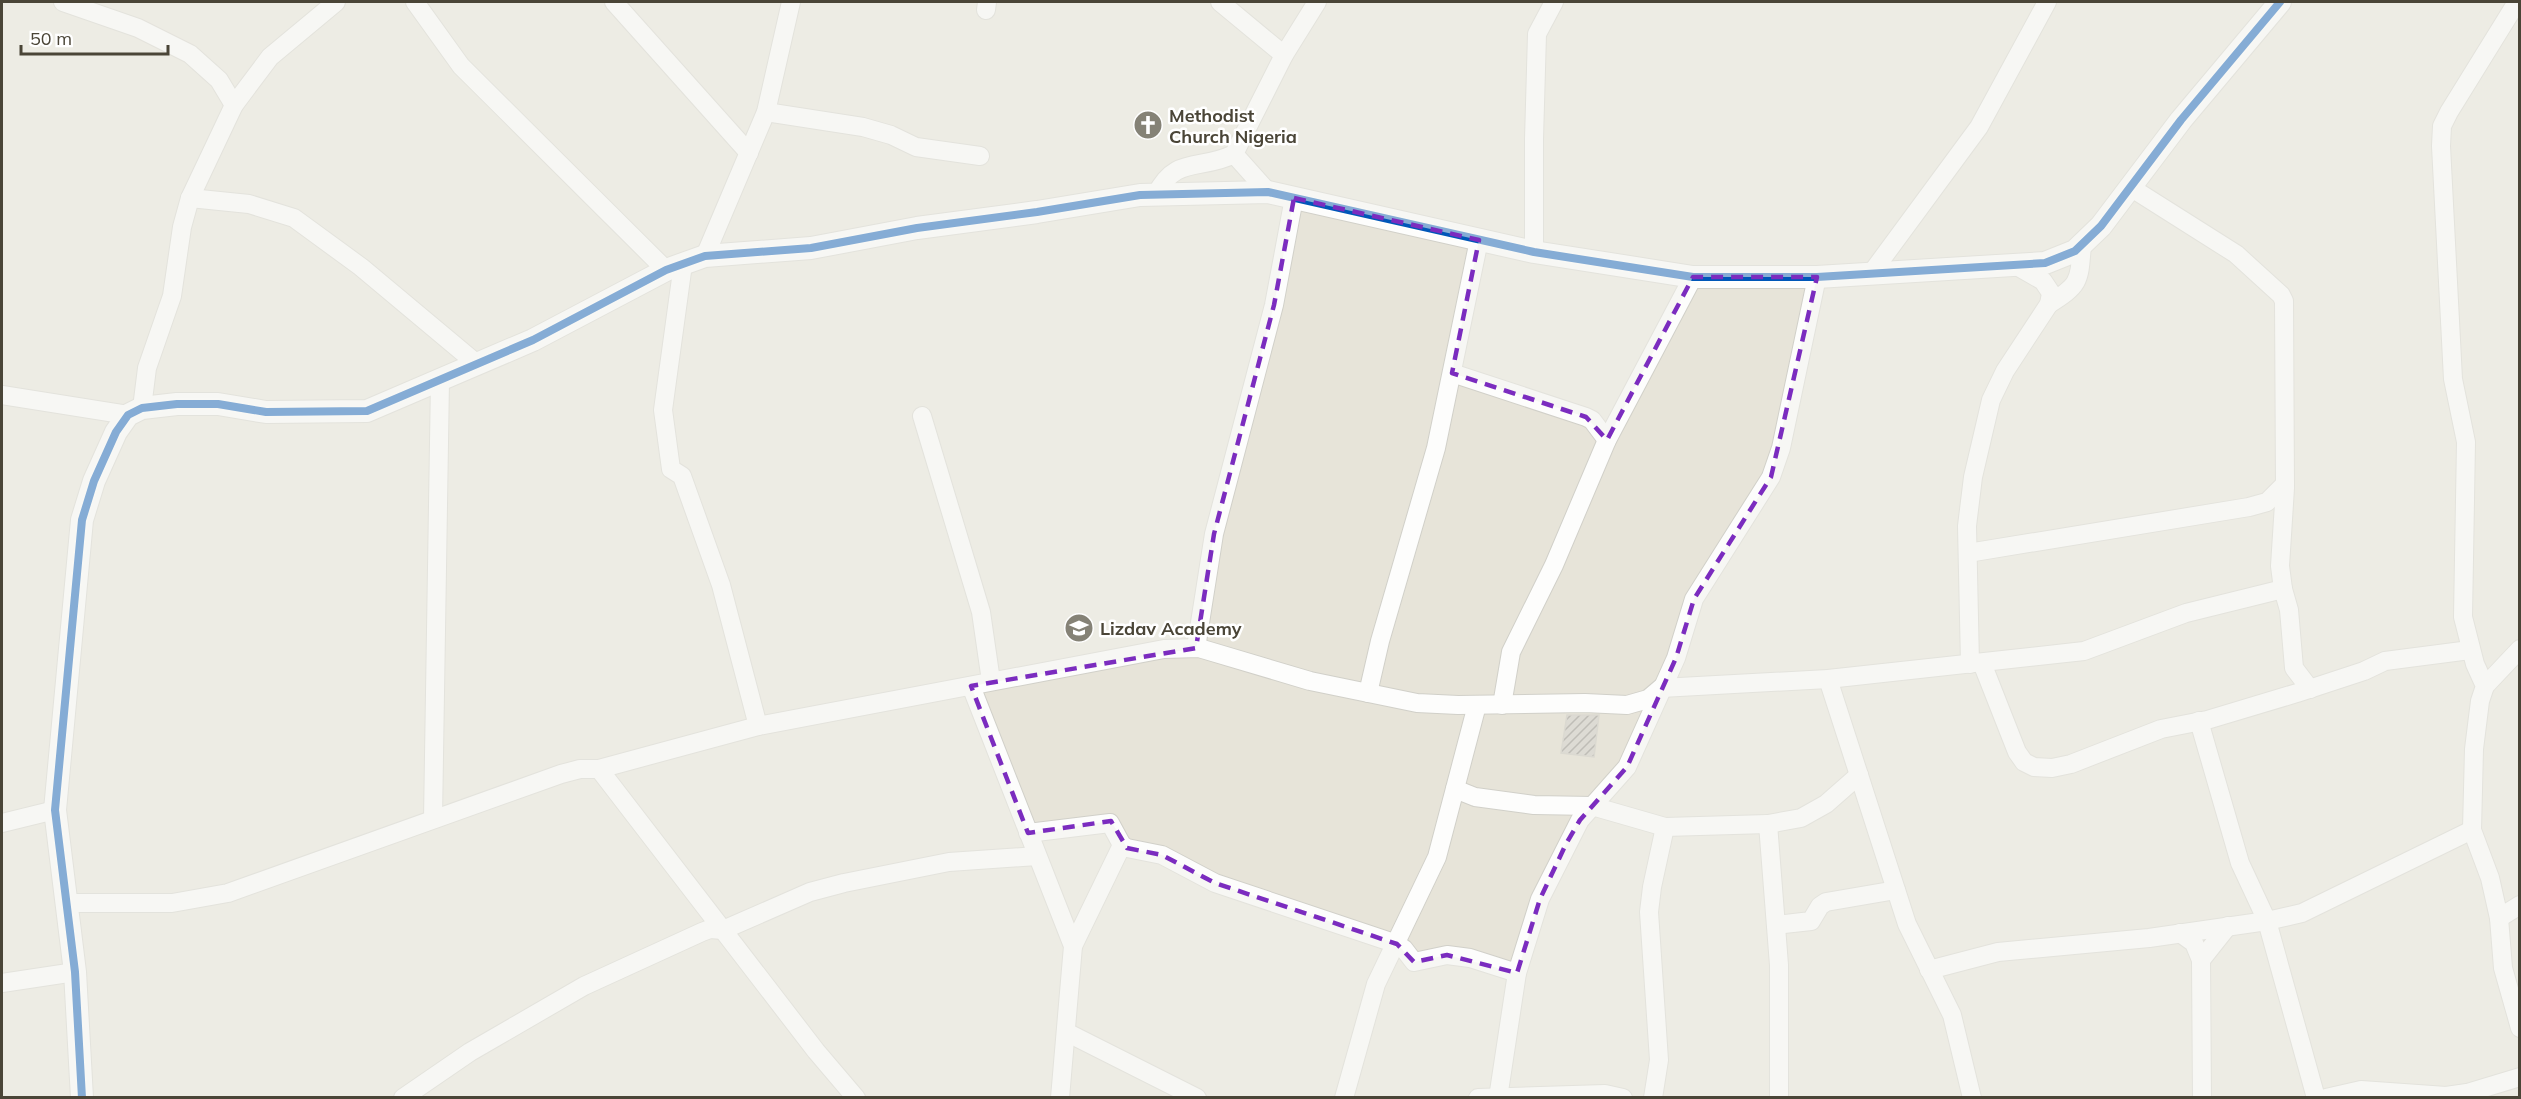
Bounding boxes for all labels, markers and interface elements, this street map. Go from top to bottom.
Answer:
scale bar [21,18,168,56]
text: 50 m [30,27,72,50]
place label: Methodist Church Nigeria [1169,104,1297,148]
church icon: Methodist Church Nigeria [1132,109,1164,141]
school or university icon: Lizdav Academy [1063,612,1095,644]
place label: Lizdav Academy [1100,617,1242,640]

